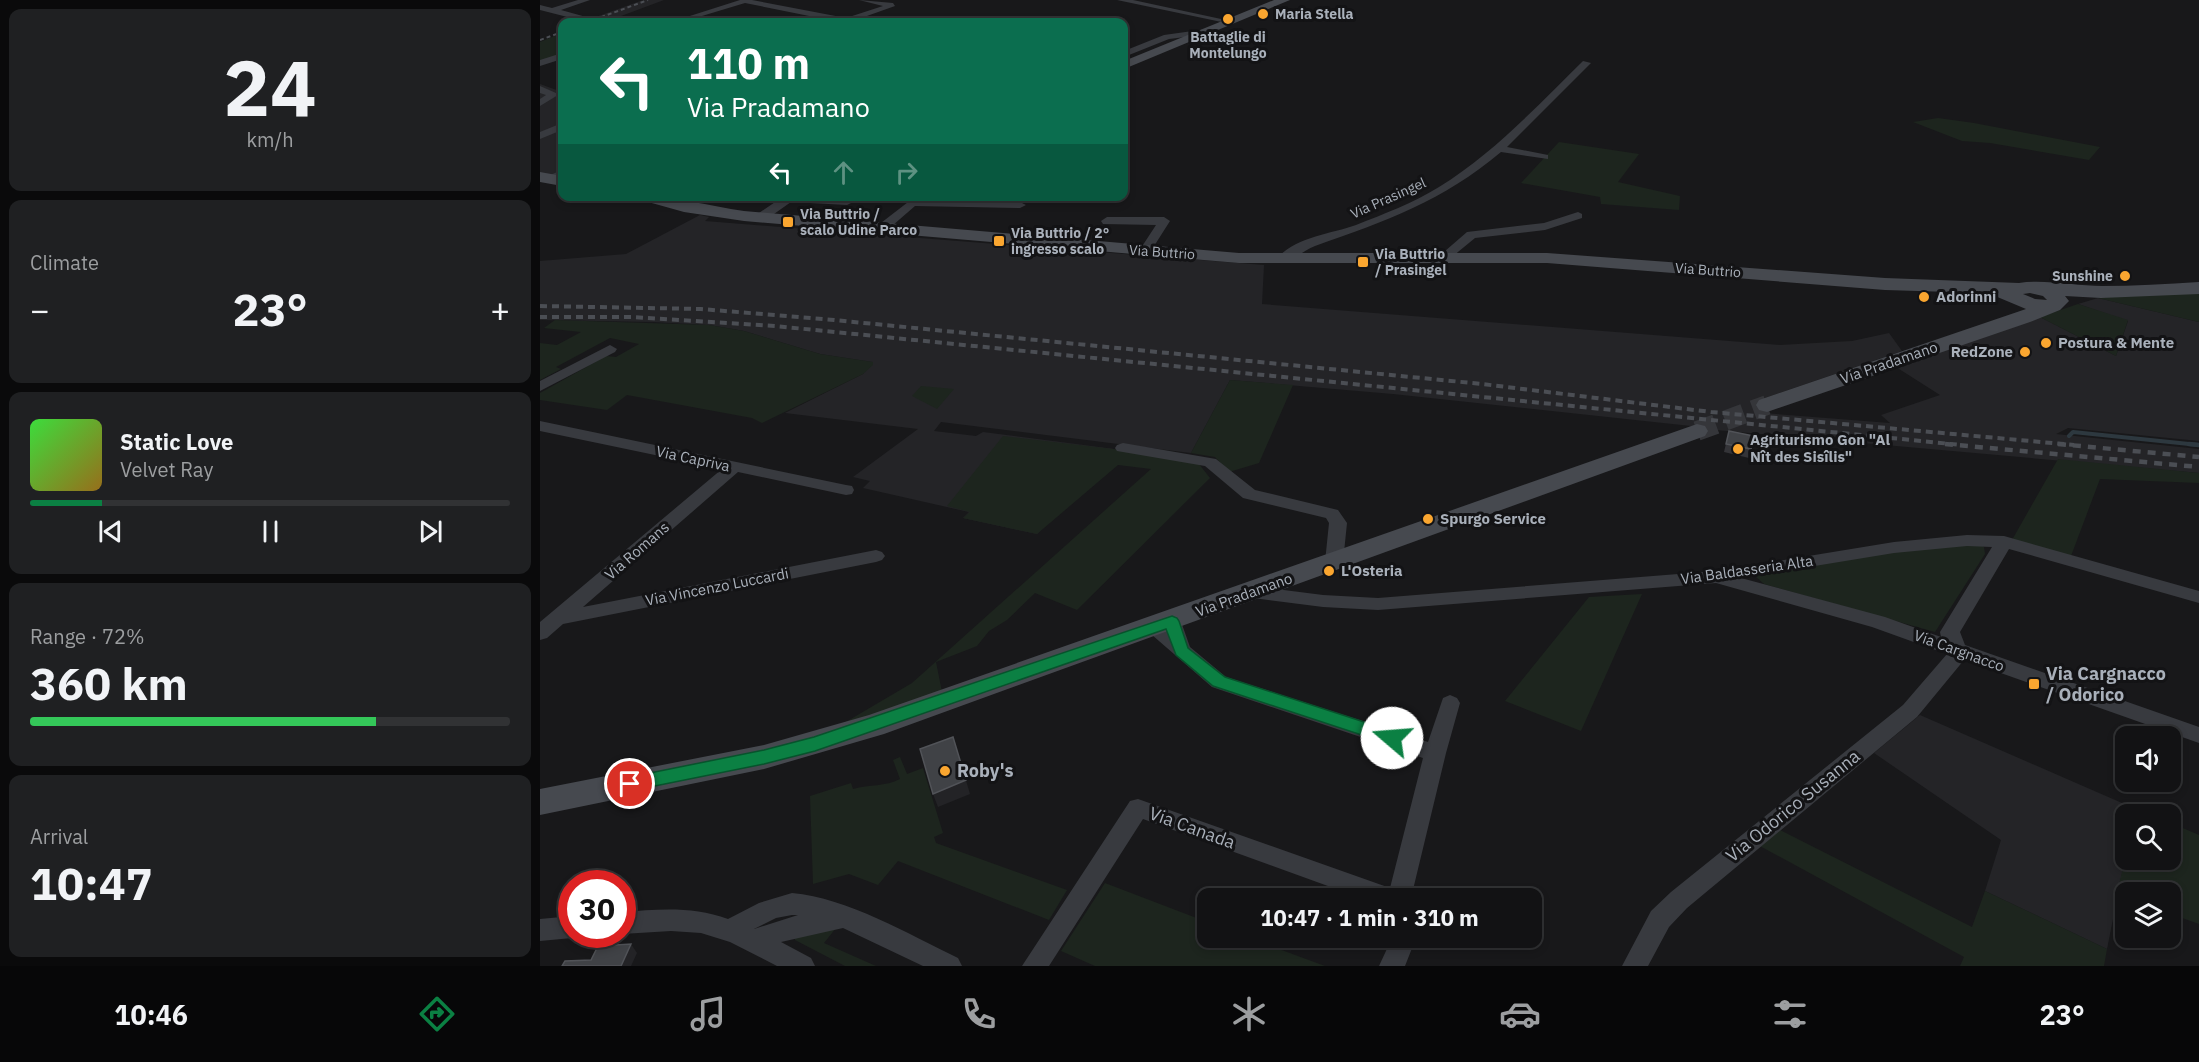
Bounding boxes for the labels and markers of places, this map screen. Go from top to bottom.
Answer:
place label: Maria Stella [1275,5,1354,23]
marker: Maria Stella [1256,7,1270,21]
marker: Battaglie di Montelungo [1221,12,1235,26]
place label: Battaglie di Montelungo [1189,28,1267,62]
place label: Via Buttrio / scalo Udine Parco [800,205,917,239]
marker: Via Buttrio / scalo Udine Parco [781,215,795,229]
place label: Via Buttrio / 2° ingresso scalo [1011,224,1109,258]
marker: Via Buttrio / 2° ingresso scalo [992,234,1006,248]
place label: Via Buttrio / Prasingel [1375,245,1446,279]
marker: Via Buttrio / Prasingel [1356,255,1370,269]
place label: Sunshine [2052,267,2113,285]
marker: Sunshine [2118,269,2132,283]
place label: Adorinni [1936,287,1996,306]
marker: Adorinni [1917,290,1931,304]
place label: Postura & Mente [2058,333,2174,352]
marker: Postura & Mente [2039,336,2053,350]
place label: RedZone [1951,342,2013,361]
marker: RedZone [2018,345,2032,359]
place label: Agriturismo Gon "Al Nît des Sisîlis" [1750,430,1891,466]
marker: Agriturismo Gon "Al Nît des Sisîlis" [1731,442,1745,456]
place label: Spurgo Service [1440,509,1546,528]
marker: Spurgo Service [1421,512,1435,526]
place label: L'Osteria [1341,561,1403,580]
marker: L'Osteria [1322,564,1336,578]
place label: Via Cargnacco / Odorico [2046,662,2166,706]
marker: Via Cargnacco / Odorico [2027,677,2041,691]
pin [604,758,655,809]
place label: Roby's [957,759,1014,782]
marker: Roby's [938,764,952,778]

